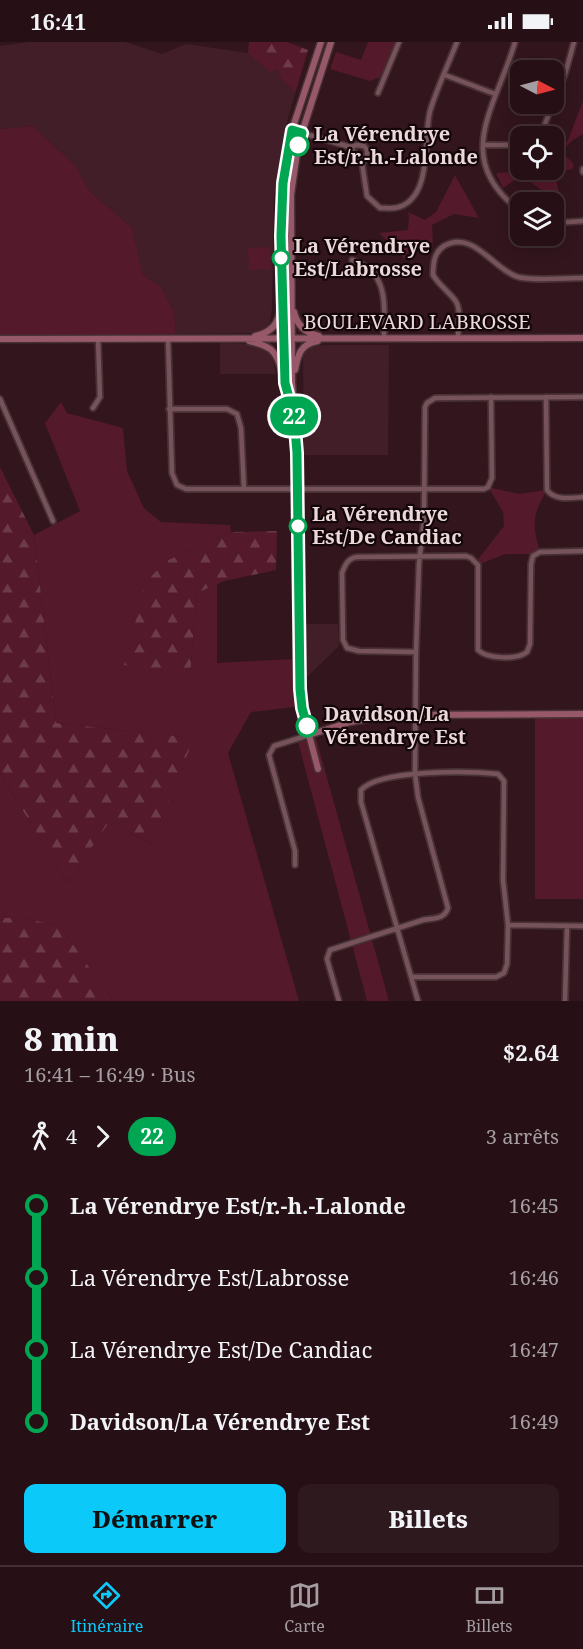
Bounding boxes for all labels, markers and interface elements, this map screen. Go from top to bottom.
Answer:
text: 16:41 [30,6,86,36]
north arrow [510,60,564,114]
map controls [510,60,564,246]
place label: La Vérendrye Est/r.-h.-Lalonde [314,120,478,170]
button: locate [510,126,564,180]
marker: La Vérendrye Est/r.-h.-Lalonde [287,134,309,156]
button: layers [510,192,564,246]
place label: La Vérendrye Est/Labrosse [294,232,430,282]
marker: La Vérendrye Est/Labrosse [272,249,290,267]
street label: BOULEVARD LABROSSE [303,308,531,335]
line badge: 22 [267,396,321,436]
text: 22 [282,402,306,430]
place label: La Vérendrye Est/De Candiac [312,500,462,550]
marker: La Vérendrye Est/De Candiac [289,517,307,535]
place label: Davidson/La Vérendrye Est [324,700,466,750]
marker: Davidson/La Vérendrye Est [296,715,318,737]
text: 8 min [24,1016,119,1061]
text: $2.64 [503,1037,559,1067]
text: 16:41 – 16:49 · Bus [24,1061,195,1088]
icon: walk [24,1120,57,1153]
icon: forward [86,1120,119,1153]
text: 22 [140,1122,164,1150]
text: 4 [66,1123,77,1150]
text: 3 arrêts [486,1123,559,1150]
text: La Vérendrye Est/r.-h.-Lalonde [70,1190,406,1220]
text: 16:45 [509,1192,559,1219]
text: La Vérendrye Est/Labrosse [70,1262,349,1292]
text: 16:46 [509,1264,559,1291]
text: La Vérendrye Est/De Candiac [70,1334,372,1364]
text: 16:47 [509,1336,559,1363]
text: Davidson/La Vérendrye Est [70,1406,370,1436]
text: 16:49 [509,1408,559,1435]
button: Démarrer [24,1484,286,1553]
button: Billets [298,1484,559,1553]
tab: Itinéraire [70,1579,143,1637]
tab: Carte [284,1579,325,1637]
tab: Billets [466,1579,513,1637]

